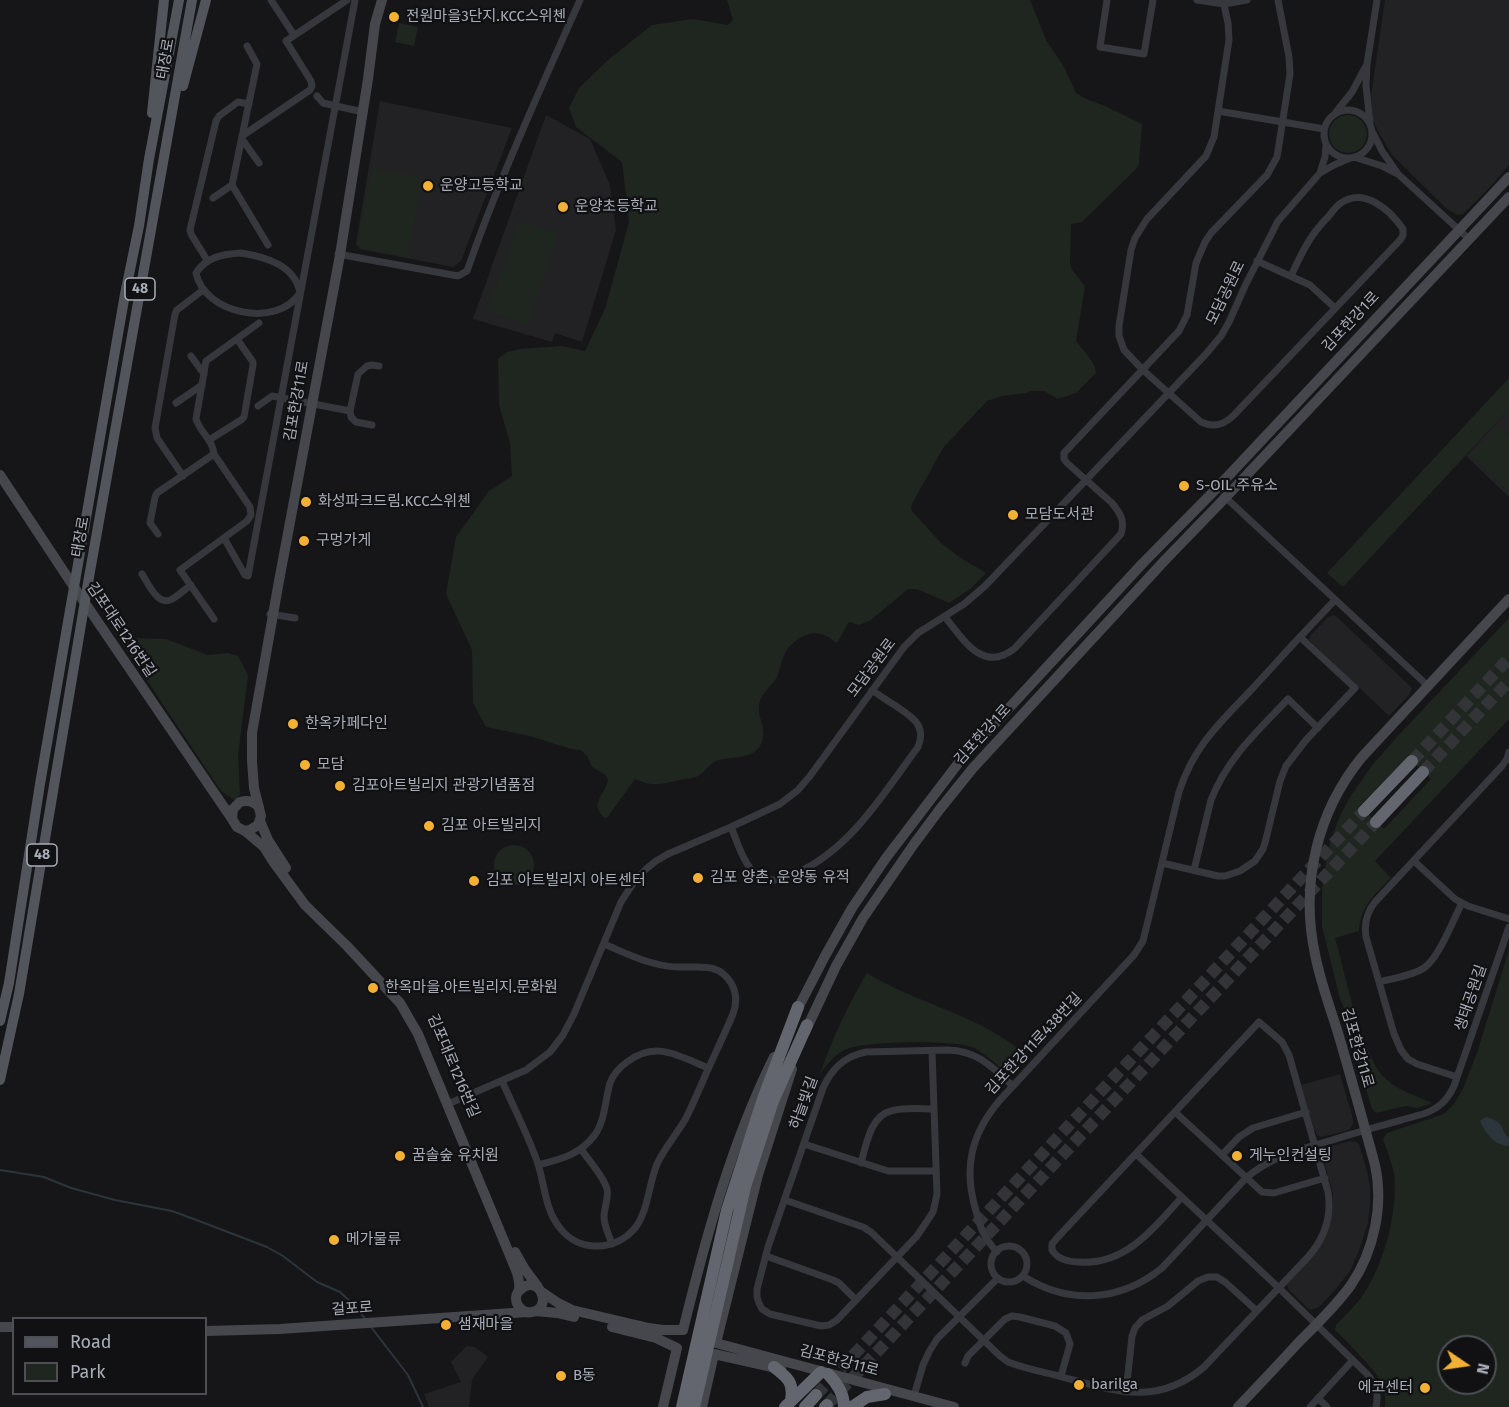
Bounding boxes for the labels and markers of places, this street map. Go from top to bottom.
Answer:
place label: 전원마을3단지.KCC스위첸 [406,8,566,26]
marker: 전원마을3단지.KCC스위첸 [387,10,401,24]
place label: 운양고등학교 [440,177,523,195]
marker: 운양고등학교 [421,179,435,193]
place label: 운양초등학교 [575,198,658,216]
marker: 운양초등학교 [556,200,570,214]
place label: S-OIL 주유소 [1196,477,1278,495]
marker: S-OIL 주유소 [1177,479,1191,493]
place label: 화성파크드림.KCC스위첸 [318,493,471,511]
marker: 화성파크드림.KCC스위첸 [299,495,313,509]
place label: 모담도서관 [1025,506,1094,524]
marker: 모담도서관 [1006,508,1020,522]
place label: 구멍가게 [316,532,371,550]
marker: 구멍가게 [297,534,311,548]
place label: 한옥카페다인 [305,715,388,733]
marker: 한옥카페다인 [286,717,300,731]
place label: 모담 [317,756,345,774]
marker: 모담 [298,758,312,772]
place label: 김포아트빌리지 관광기념품점 [352,777,535,795]
marker: 김포아트빌리지 관광기념품점 [333,779,347,793]
place label: 김포 아트빌리지 [441,817,542,835]
marker: 김포 아트빌리지 [422,819,436,833]
place label: 김포 양촌, 운양동 유적 [710,869,850,887]
marker: 김포 양촌, 운양동 유적 [691,871,705,885]
place label: 김포 아트빌리지 아트센터 [486,872,646,890]
marker: 김포 아트빌리지 아트센터 [467,874,481,888]
place label: 한옥마을.아트빌리지.문화원 [385,979,558,997]
marker: 한옥마을.아트빌리지.문화원 [366,981,380,995]
place label: 꿈솔숲 유치원 [412,1147,499,1165]
place label: 게누인컨설팅 [1249,1147,1332,1165]
marker: 꿈솔숲 유치원 [393,1149,407,1163]
marker: 게누인컨설팅 [1230,1149,1244,1163]
place label: 메가물류 [346,1231,401,1249]
marker: 메가물류 [327,1233,341,1247]
place label: 샘재마을 [458,1316,513,1334]
marker: 샘재마을 [439,1318,453,1332]
place label: B동 [573,1367,596,1385]
marker: B동 [554,1369,568,1383]
place label: barilga [1091,1376,1138,1394]
marker: barilga [1072,1378,1086,1392]
place label: 에코센터 [1358,1379,1413,1397]
marker: 에코센터 [1418,1381,1432,1395]

